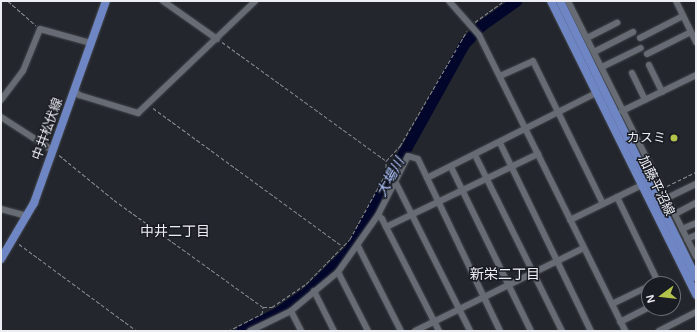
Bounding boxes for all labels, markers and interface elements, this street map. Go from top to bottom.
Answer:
street label: 中井松伏線 [30,96,66,162]
place label: カスミ [627,130,666,146]
marker: カスミ [669,133,679,143]
street label: 加藤平沼線 [635,153,677,219]
water label: 大場川 [372,155,408,199]
district label: 中井二丁目 [140,223,210,239]
district label: 新栄二丁目 [470,266,540,282]
north arrow [641,276,681,316]
text: N [644,293,657,304]

